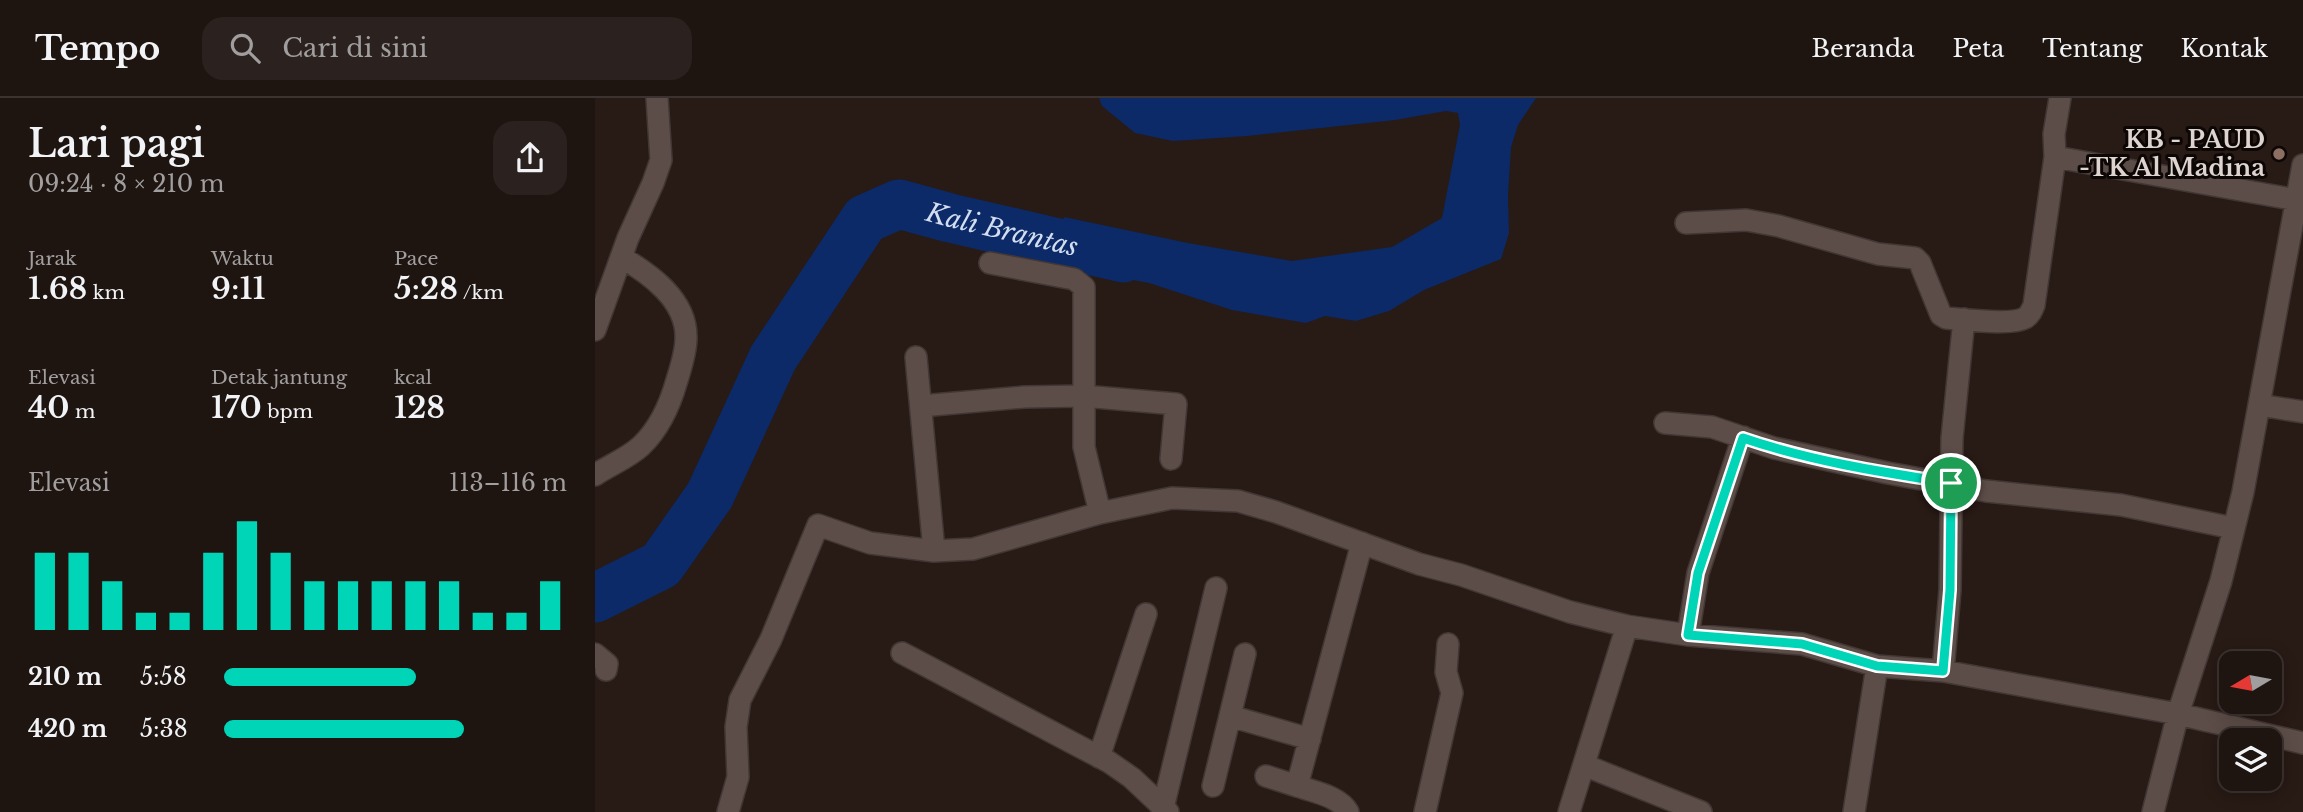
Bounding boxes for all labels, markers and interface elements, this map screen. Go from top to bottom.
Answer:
search box [202,17,692,80]
text: Tempo [35,28,160,69]
icon: search [226,29,264,67]
text: Cari di sini [282,32,428,64]
text: Beranda [1812,34,1914,63]
text: Peta [1952,34,2004,63]
text: Tentang [2042,34,2143,63]
text: Kontak [2181,34,2268,63]
text: Lari pagi [28,120,205,167]
button: share [493,121,567,195]
place label: KB - PAUD -TK Al Madina [2079,125,2265,182]
marker: KB - PAUD -TK Al Madina [2271,146,2287,162]
text: 09:24 · 8 × 210 m [28,170,224,198]
water label: Kali Brantas [921,196,1081,263]
text: Jarak [28,247,77,270]
text: Waktu [211,247,274,270]
text: Pace [394,247,438,270]
text: 1.68 [28,270,87,307]
text: 9:11 [211,270,266,307]
text: 5:28 [394,270,458,307]
text: km [87,281,125,304]
text: /km [458,281,504,304]
text: Elevasi [28,366,96,389]
text: Detak jantung [211,366,347,389]
text: kcal [394,366,432,389]
text: 40 [28,389,69,426]
text: 170 [211,389,262,426]
text: 128 [394,389,445,426]
text: m [69,400,95,423]
text: bpm [262,400,313,423]
pin [1921,453,1981,513]
icon: arrive [1932,464,1970,502]
text: Elevasi [28,469,110,497]
text: 113–116 m [449,469,567,497]
north arrow [2219,651,2282,714]
map controls [2219,651,2282,791]
text: 210 m [28,663,102,691]
text: 5:58 [140,663,187,691]
text: 420 m [28,715,107,743]
text: 5:38 [140,715,188,743]
button: layers [2219,728,2282,791]

